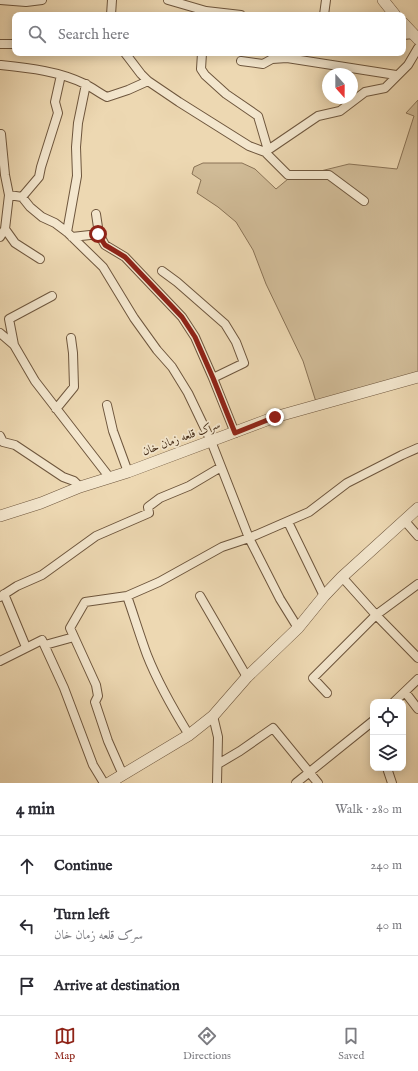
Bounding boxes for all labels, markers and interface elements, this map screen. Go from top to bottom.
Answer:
search box [12,12,406,56]
icon: search [26,23,48,45]
text: Search here [58,25,129,44]
north arrow [322,68,358,104]
route start [89,225,107,243]
route end [266,408,284,426]
street label: سرک قلعه زمان خان [140,417,222,459]
map controls [370,699,406,771]
button: locate [370,699,406,735]
button: layers [370,735,406,771]
text: 4 min [16,799,55,820]
text: Walk · 280 m [335,801,402,818]
icon: ahead [16,855,38,877]
text: Continue [54,856,112,875]
text: 240 m [370,857,402,874]
text: Turn left [54,905,110,924]
icon: left [16,915,38,937]
text: 40 m [376,917,402,934]
text: سرک قلعه زمان خان [54,927,143,944]
icon: arrive [16,975,38,997]
text: Arrive at destination [54,976,180,995]
tab: Map [54,1025,76,1063]
tab: Directions [183,1025,231,1063]
tab: Saved [338,1025,364,1063]

